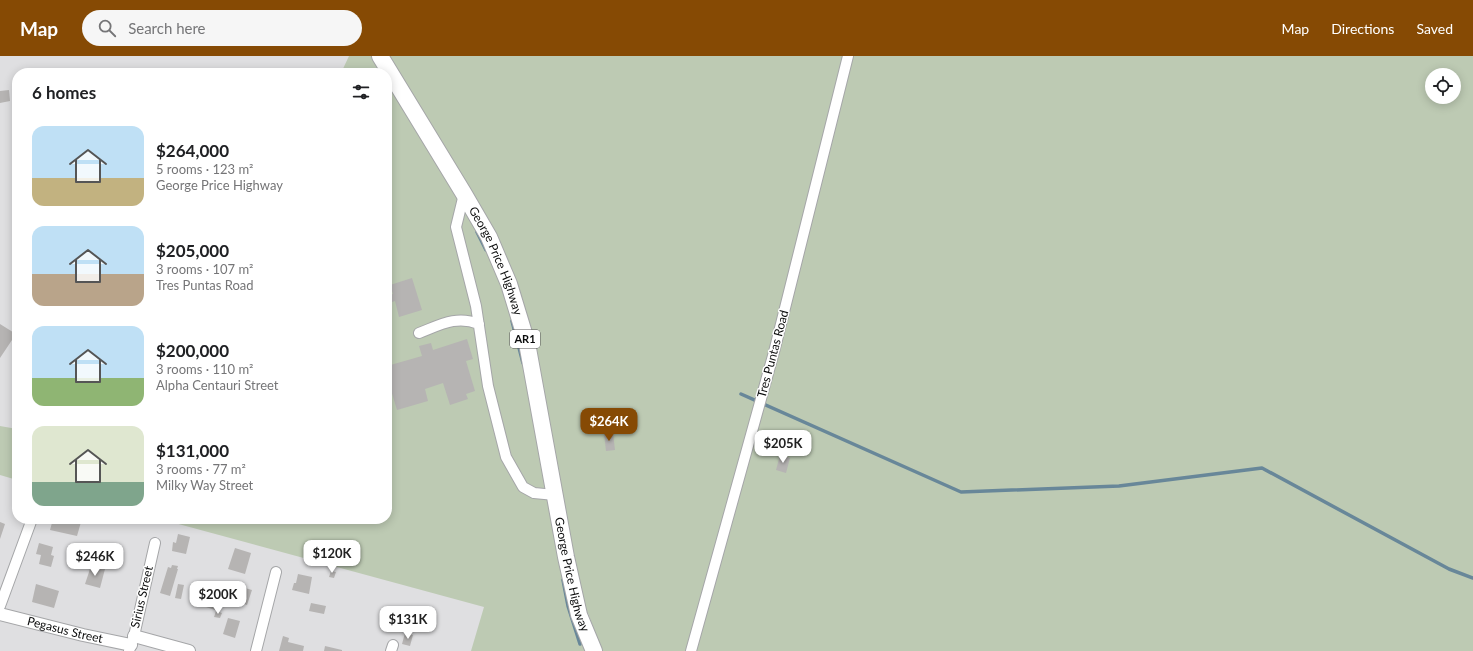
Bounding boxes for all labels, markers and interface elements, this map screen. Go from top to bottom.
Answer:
search box [82,10,362,46]
text: Map [20,17,58,40]
icon: search [96,17,118,39]
text: Search here [128,19,206,37]
text: Map [1282,20,1309,37]
text: Directions [1331,20,1394,37]
text: Saved [1416,20,1453,37]
map controls [1425,68,1461,104]
button: locate [1425,68,1461,104]
icon: filters [350,81,372,103]
text: 6 homes [32,82,96,103]
text: $264,000 [156,140,229,161]
icon: home [64,142,112,190]
text: 5 rooms · 123 m² [156,161,253,177]
text: George Price Highway [156,177,283,193]
street label: George Price Highway [466,204,526,318]
text: $205,000 [156,240,229,261]
icon: home [64,242,112,290]
text: 3 rooms · 107 m² [156,261,253,277]
text: Tres Puntas Road [156,277,254,293]
street label: Tres Puntas Road [754,308,791,399]
road number: AR1 [510,330,540,348]
text: $200,000 [156,340,229,361]
icon: home [64,342,112,390]
text: 3 rooms · 110 m² [156,361,253,377]
text: Alpha Centauri Street [156,377,279,393]
pin: $264K [581,408,637,442]
text: $264K [589,413,629,429]
pin: $205K [755,430,811,464]
text: $205K [763,435,803,451]
text: $131,000 [156,440,229,461]
icon: home [64,442,112,490]
text: 3 rooms · 77 m² [156,461,246,477]
text: Milky Way Street [156,477,253,493]
street label: George Price Highway [552,516,593,635]
pin: $120K [304,540,360,574]
pin: $246K [67,543,123,577]
text: $120K [312,545,352,561]
text: $246K [75,548,115,564]
street label: Sirius Street [127,564,156,629]
pin: $200K [190,581,246,615]
text: $200K [198,586,238,602]
pin: $131K [380,606,436,640]
text: $131K [388,611,428,627]
street label: Pegasus Street [26,613,105,646]

